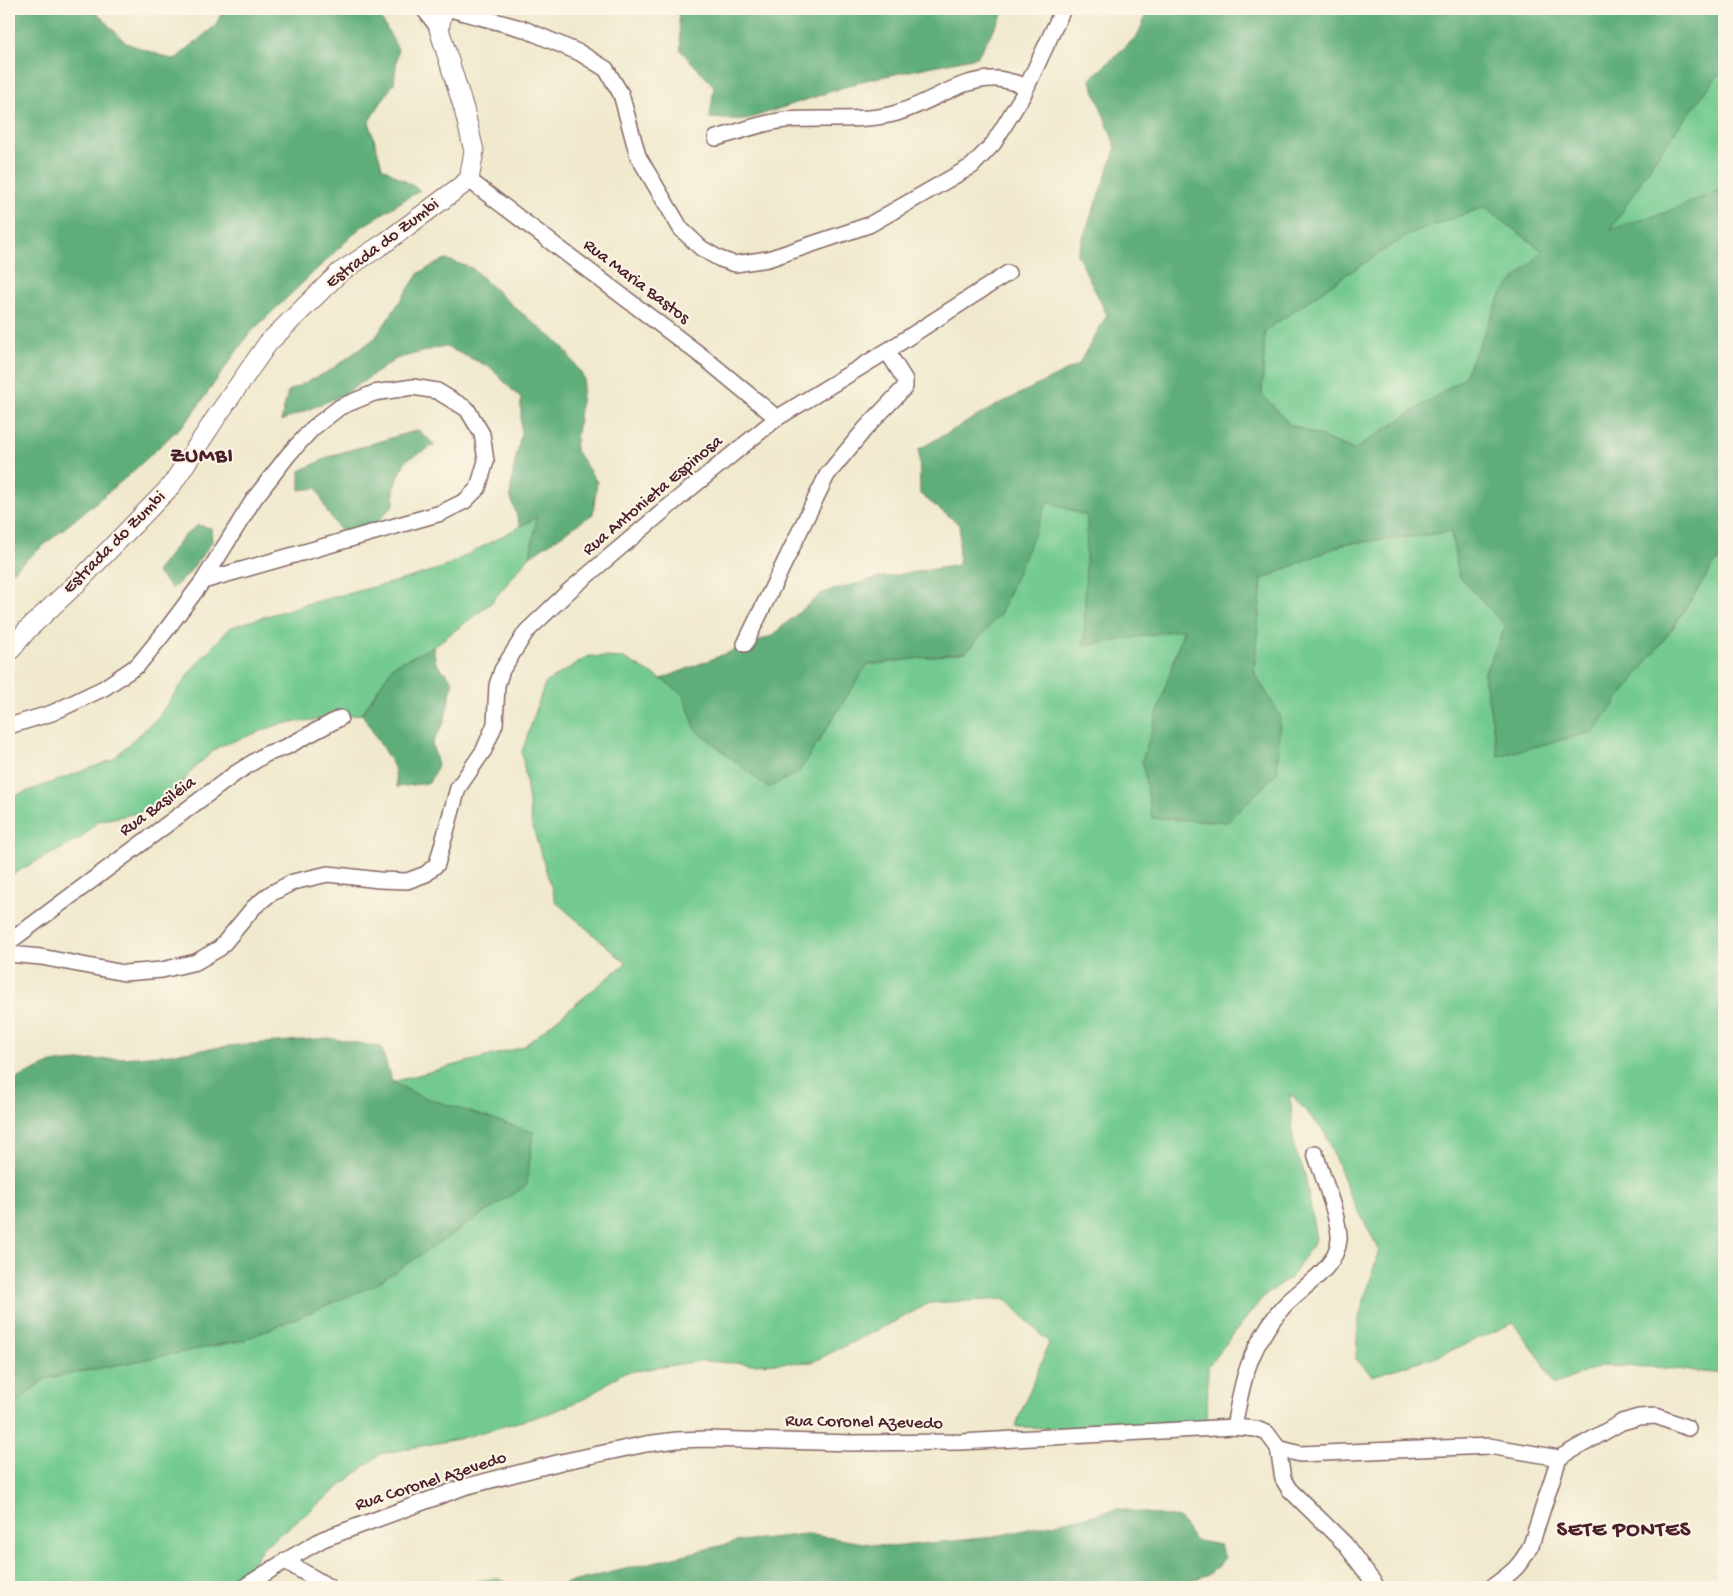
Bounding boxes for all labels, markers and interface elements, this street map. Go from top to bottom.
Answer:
street label: Estrada do Zumbi [322,194,444,294]
street label: Rua Maria Bastos [578,235,695,330]
street label: Rua Antonieta Espinosa [579,431,728,561]
district label: ZUMBI [170,444,234,470]
street label: Estrada do Zumbi [59,487,171,599]
street label: Rua Basiléia [116,772,201,842]
street label: Rua Coronel Azevedo [785,1411,943,1435]
street label: Rua Coronel Azevedo [353,1448,509,1516]
district label: SETE PONTES [1557,1518,1691,1544]

